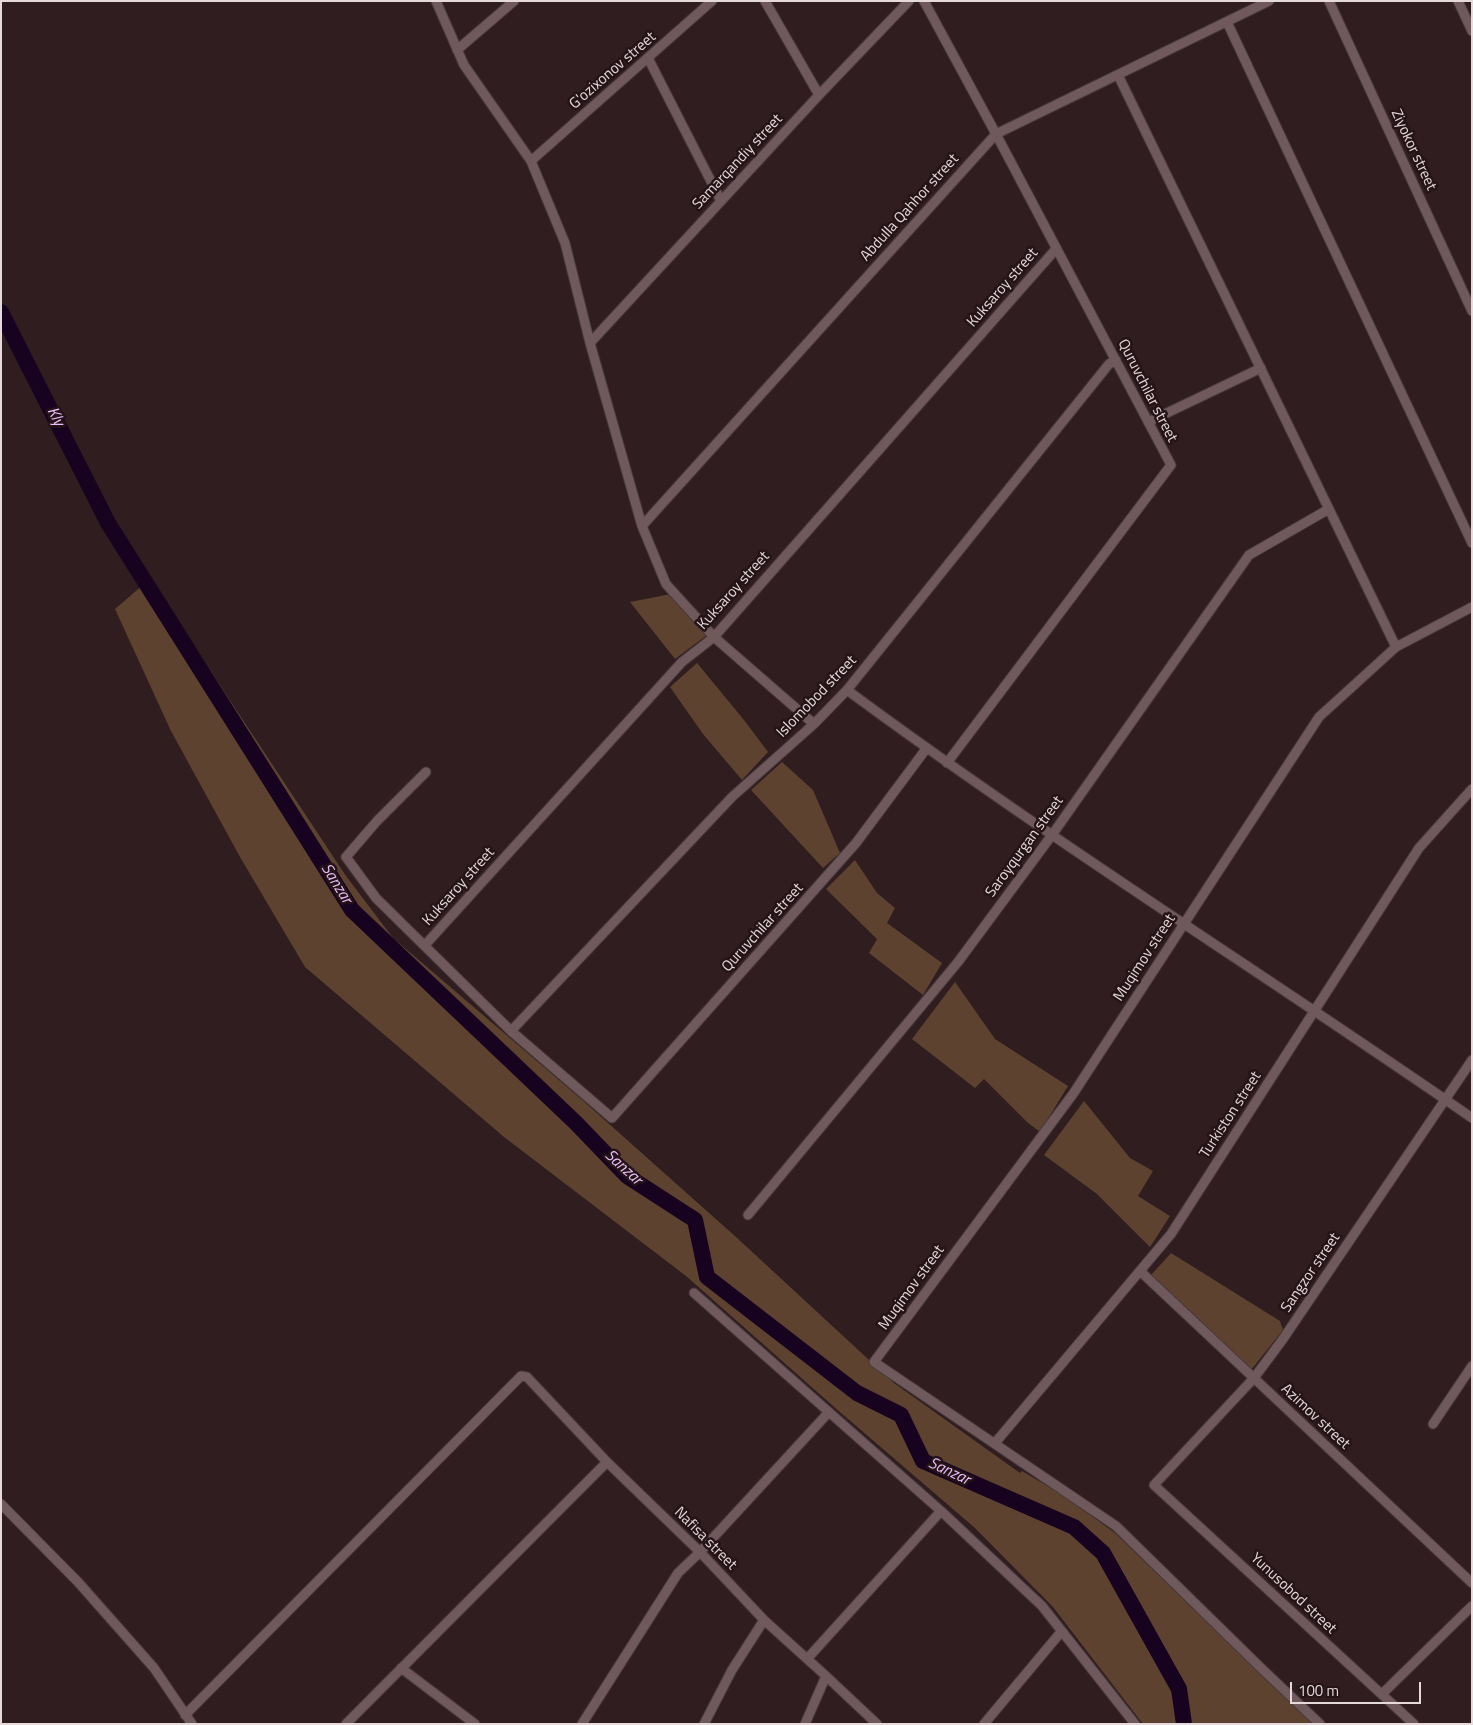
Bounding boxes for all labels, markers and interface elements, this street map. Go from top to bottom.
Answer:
street label: G'ozixonov street [566,29,660,113]
street label: Ziyokor street [1386,107,1440,193]
street label: Samarqandiy street [689,111,787,213]
street label: Abdulla Qahhor street [857,151,963,265]
street label: Kuksaroy street [964,245,1042,331]
street label: Quruvchilar street [1113,337,1181,445]
water label: Kly [42,404,68,430]
street label: Kuksaroy street [694,548,774,634]
street label: Islomobod street [773,652,861,742]
street label: Saroyqurgan street [982,793,1068,901]
street label: Kuksaroy street [419,844,499,930]
water label: Sanzar [316,860,356,908]
street label: Quruvchilar street [718,880,808,976]
street label: Muqimov street [1110,911,1180,1005]
street label: Turkiston street [1196,1068,1266,1162]
water label: Sanzar [600,1146,646,1190]
street label: Sangzor street [1278,1230,1344,1316]
street label: Muqimov street [875,1242,949,1334]
street label: Azimov street [1277,1381,1353,1453]
water label: Sanzar [925,1454,973,1490]
street label: Nafisa street [670,1504,740,1574]
street label: Yunusobod street [1246,1550,1340,1638]
scale bar [1293,1672,1424,1704]
text: 100 m [1298,1679,1339,1702]

